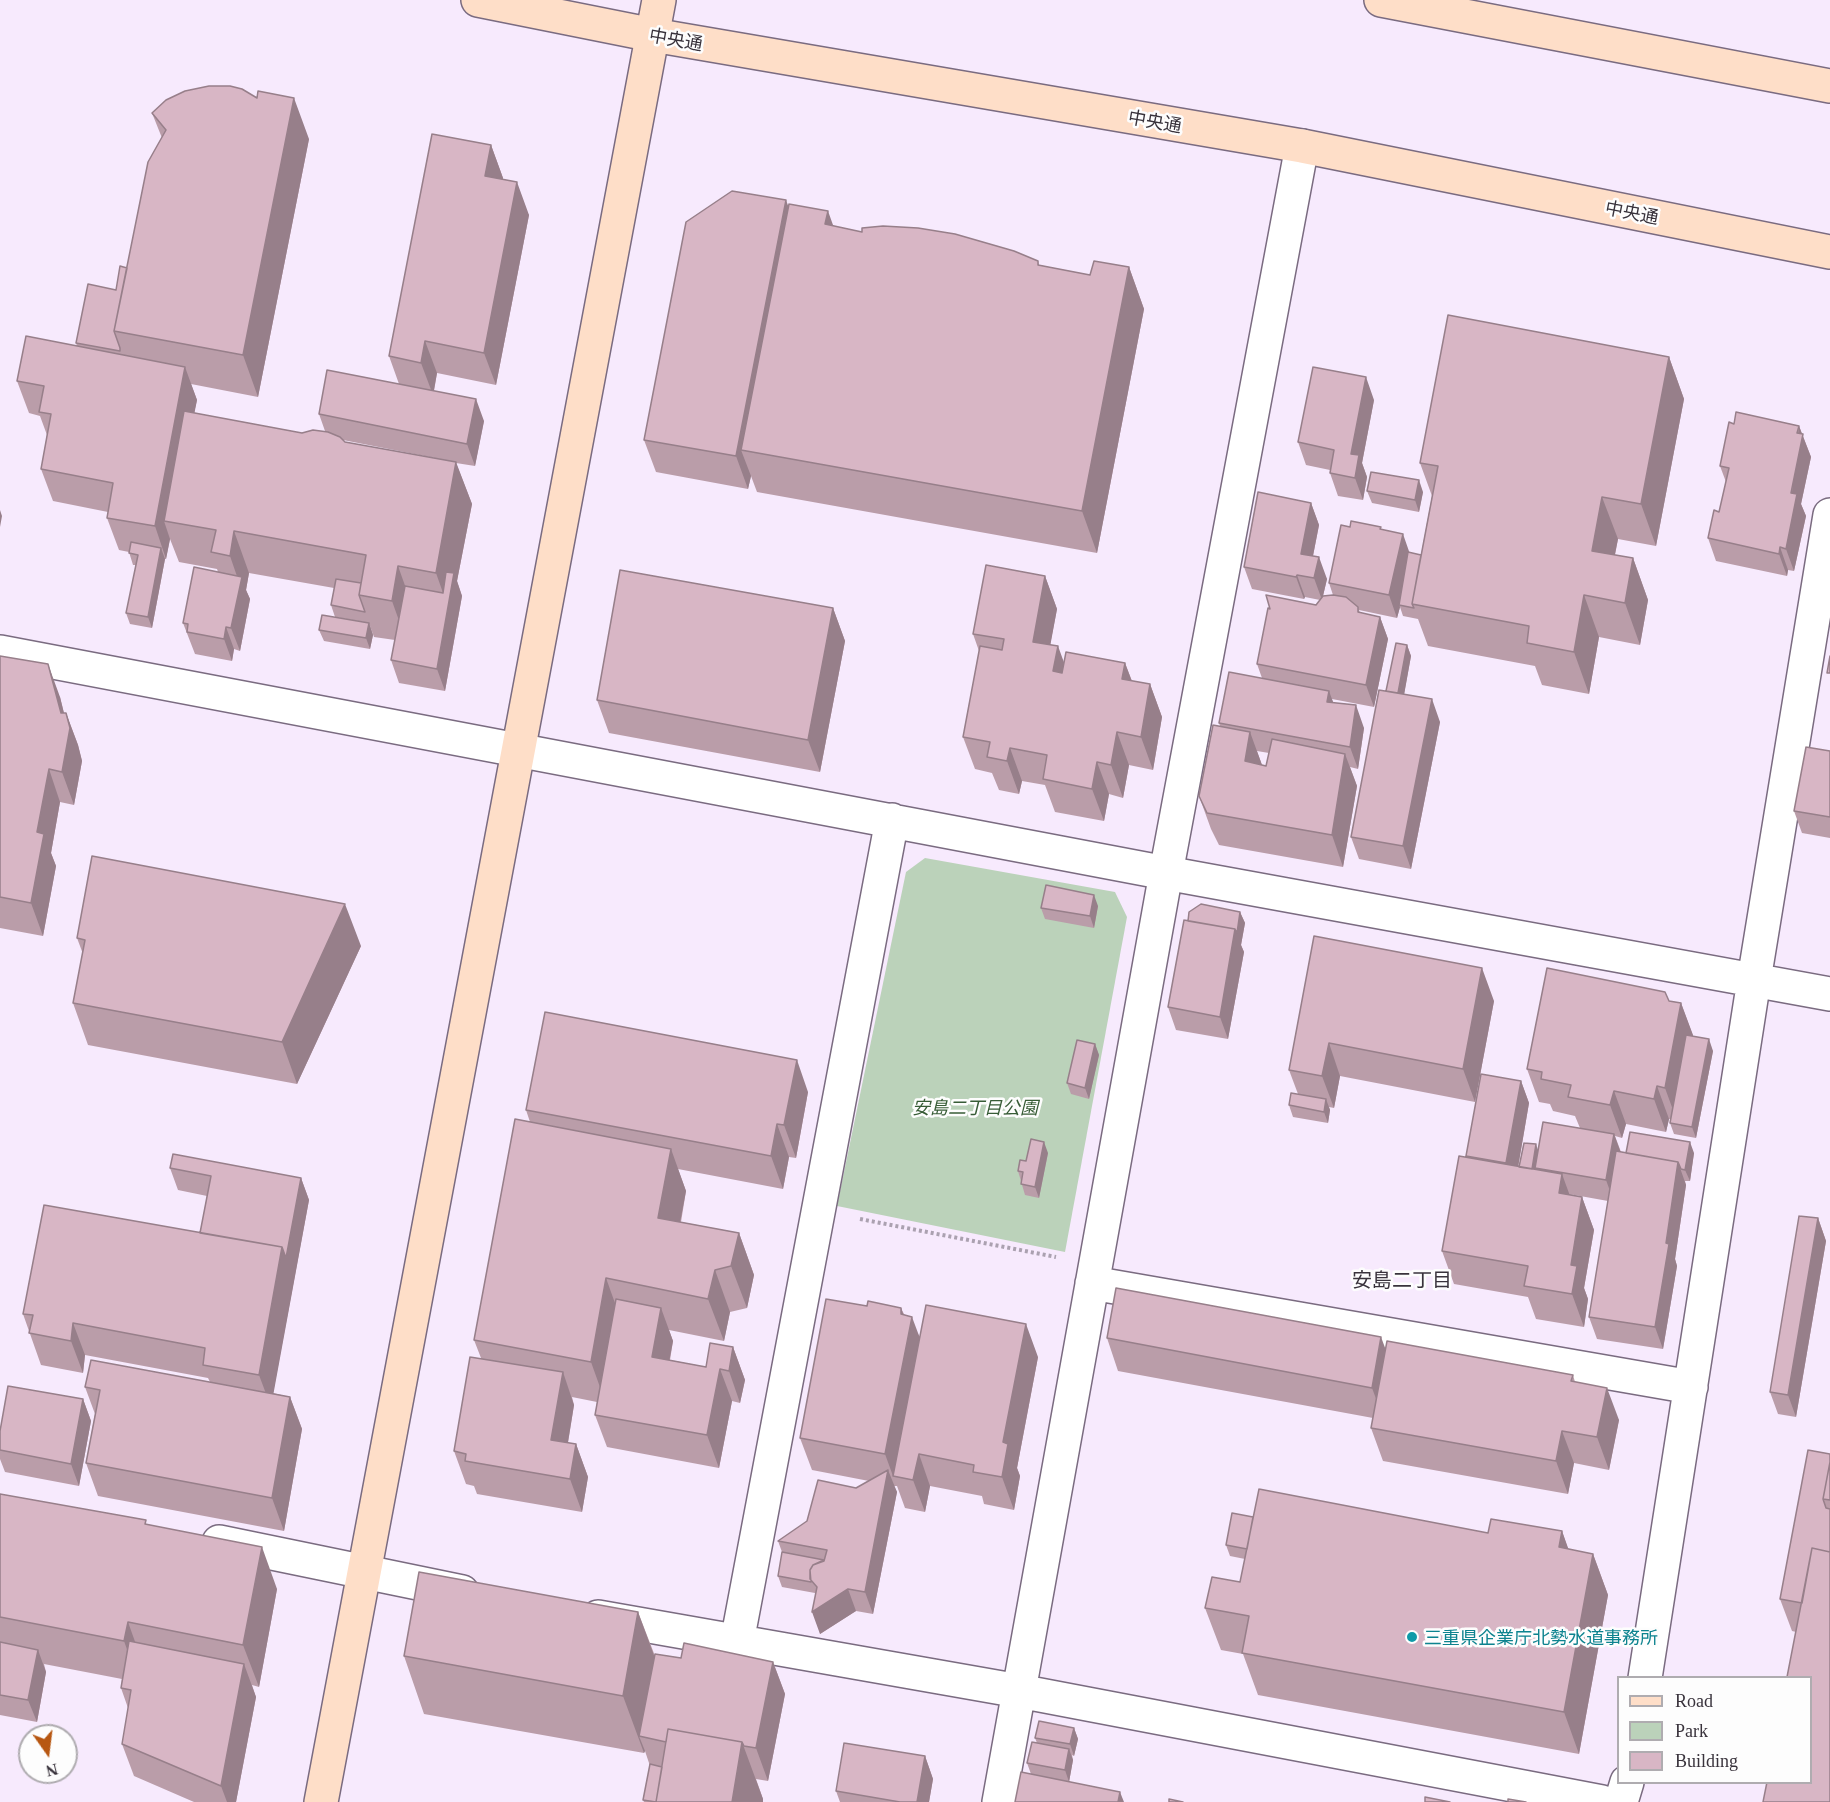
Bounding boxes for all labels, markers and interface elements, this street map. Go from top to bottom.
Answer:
street label: 中央通 [648,24,704,54]
street label: 中央通 [1127,106,1183,136]
street label: 中央通 [1603,196,1661,228]
park label: 安島二丁目公園 [912,1096,1038,1118]
district label: 安島二丁目 [1352,1267,1452,1291]
place label: 三重県企業庁北勢水道事務所 [1424,1626,1658,1648]
marker: 三重県企業庁北勢水道事務所 [1405,1630,1419,1644]
legend [1617,1676,1812,1784]
text: Road [1675,1691,1713,1711]
text: Park [1675,1721,1708,1741]
north arrow [18,1724,78,1784]
text: Building [1675,1751,1738,1771]
text: N [44,1760,60,1780]

